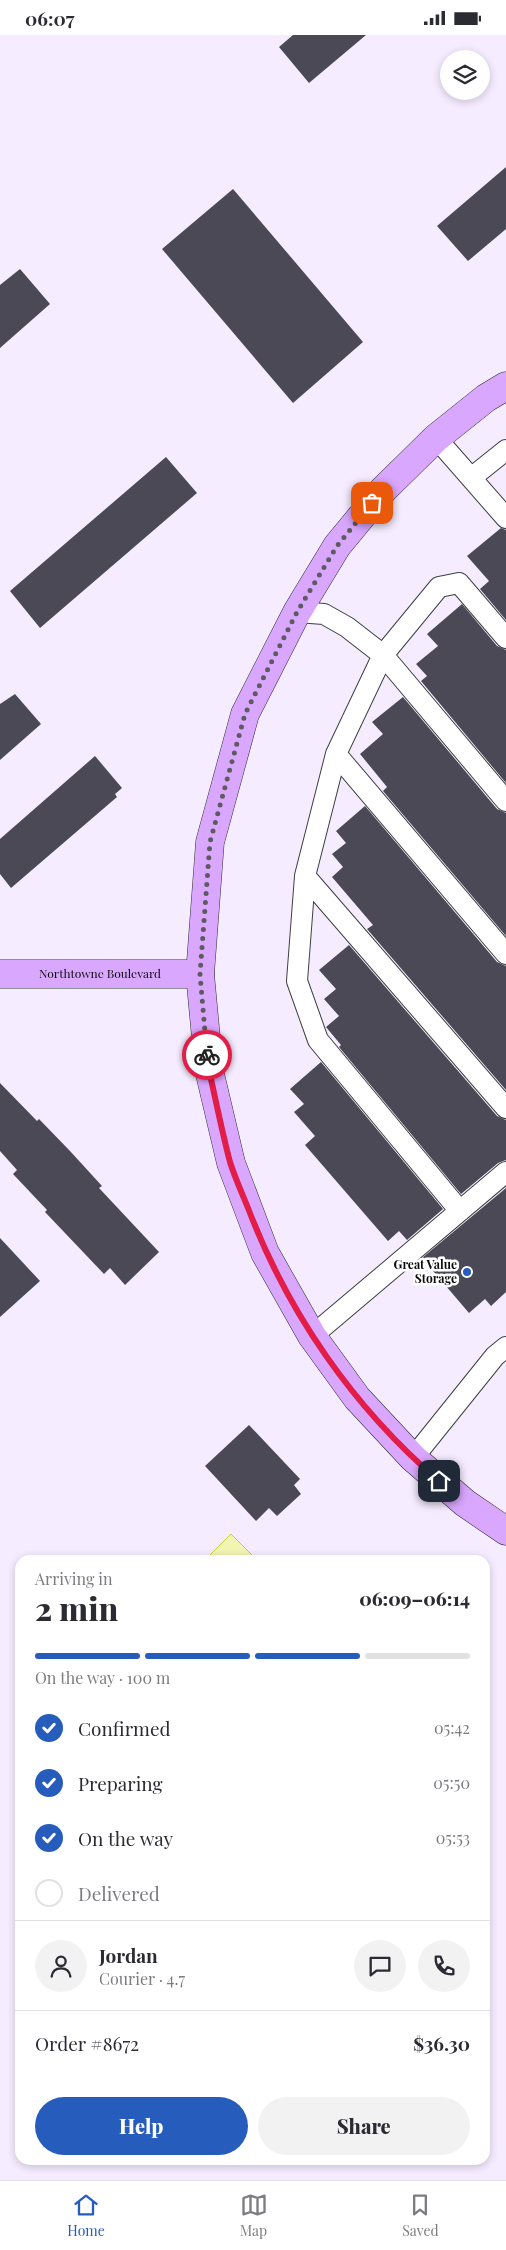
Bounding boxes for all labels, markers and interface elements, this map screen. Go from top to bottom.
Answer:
text: 06:07 [25,5,74,31]
map controls [440,50,490,100]
button: layers [440,50,490,100]
pin [351,482,393,524]
icon: bag [358,489,386,517]
street label: Northtowne Boulevard [39,965,161,981]
courier [182,1030,232,1080]
icon: bike [193,1041,221,1069]
place label: Great Value Storage [394,1256,457,1286]
marker: Great Value Storage [461,1266,473,1278]
pin [418,1460,460,1502]
icon: home [425,1467,453,1495]
text: Arriving in [35,1568,113,1589]
text: 06:09–06:14 [359,1585,470,1611]
text: 2 min [35,1586,118,1629]
text: On the way · 100 m [35,1667,170,1688]
icon: check [35,1714,63,1742]
text: Confirmed [78,1715,171,1741]
text: 05:42 [434,1717,470,1738]
icon: check [35,1769,63,1797]
text: Preparing [78,1770,163,1796]
text: 05:50 [433,1772,470,1793]
icon: check [35,1824,63,1852]
text: On the way [78,1825,173,1851]
text: 05:53 [436,1827,470,1848]
text: Delivered [78,1880,160,1906]
button: person [35,1940,87,1992]
button: chat [354,1940,406,1992]
button: phone [418,1940,470,1992]
text: Jordan [99,1942,158,1968]
text: Courier · 4.7 [99,1968,185,1989]
text: Order #8672 [35,2030,139,2056]
text: $36.30 [413,2030,470,2056]
button: Help [35,2097,248,2155]
button: Share [258,2097,470,2155]
tab: Home [67,2191,105,2240]
tab: Map [240,2191,268,2240]
tab: Saved [402,2191,439,2240]

